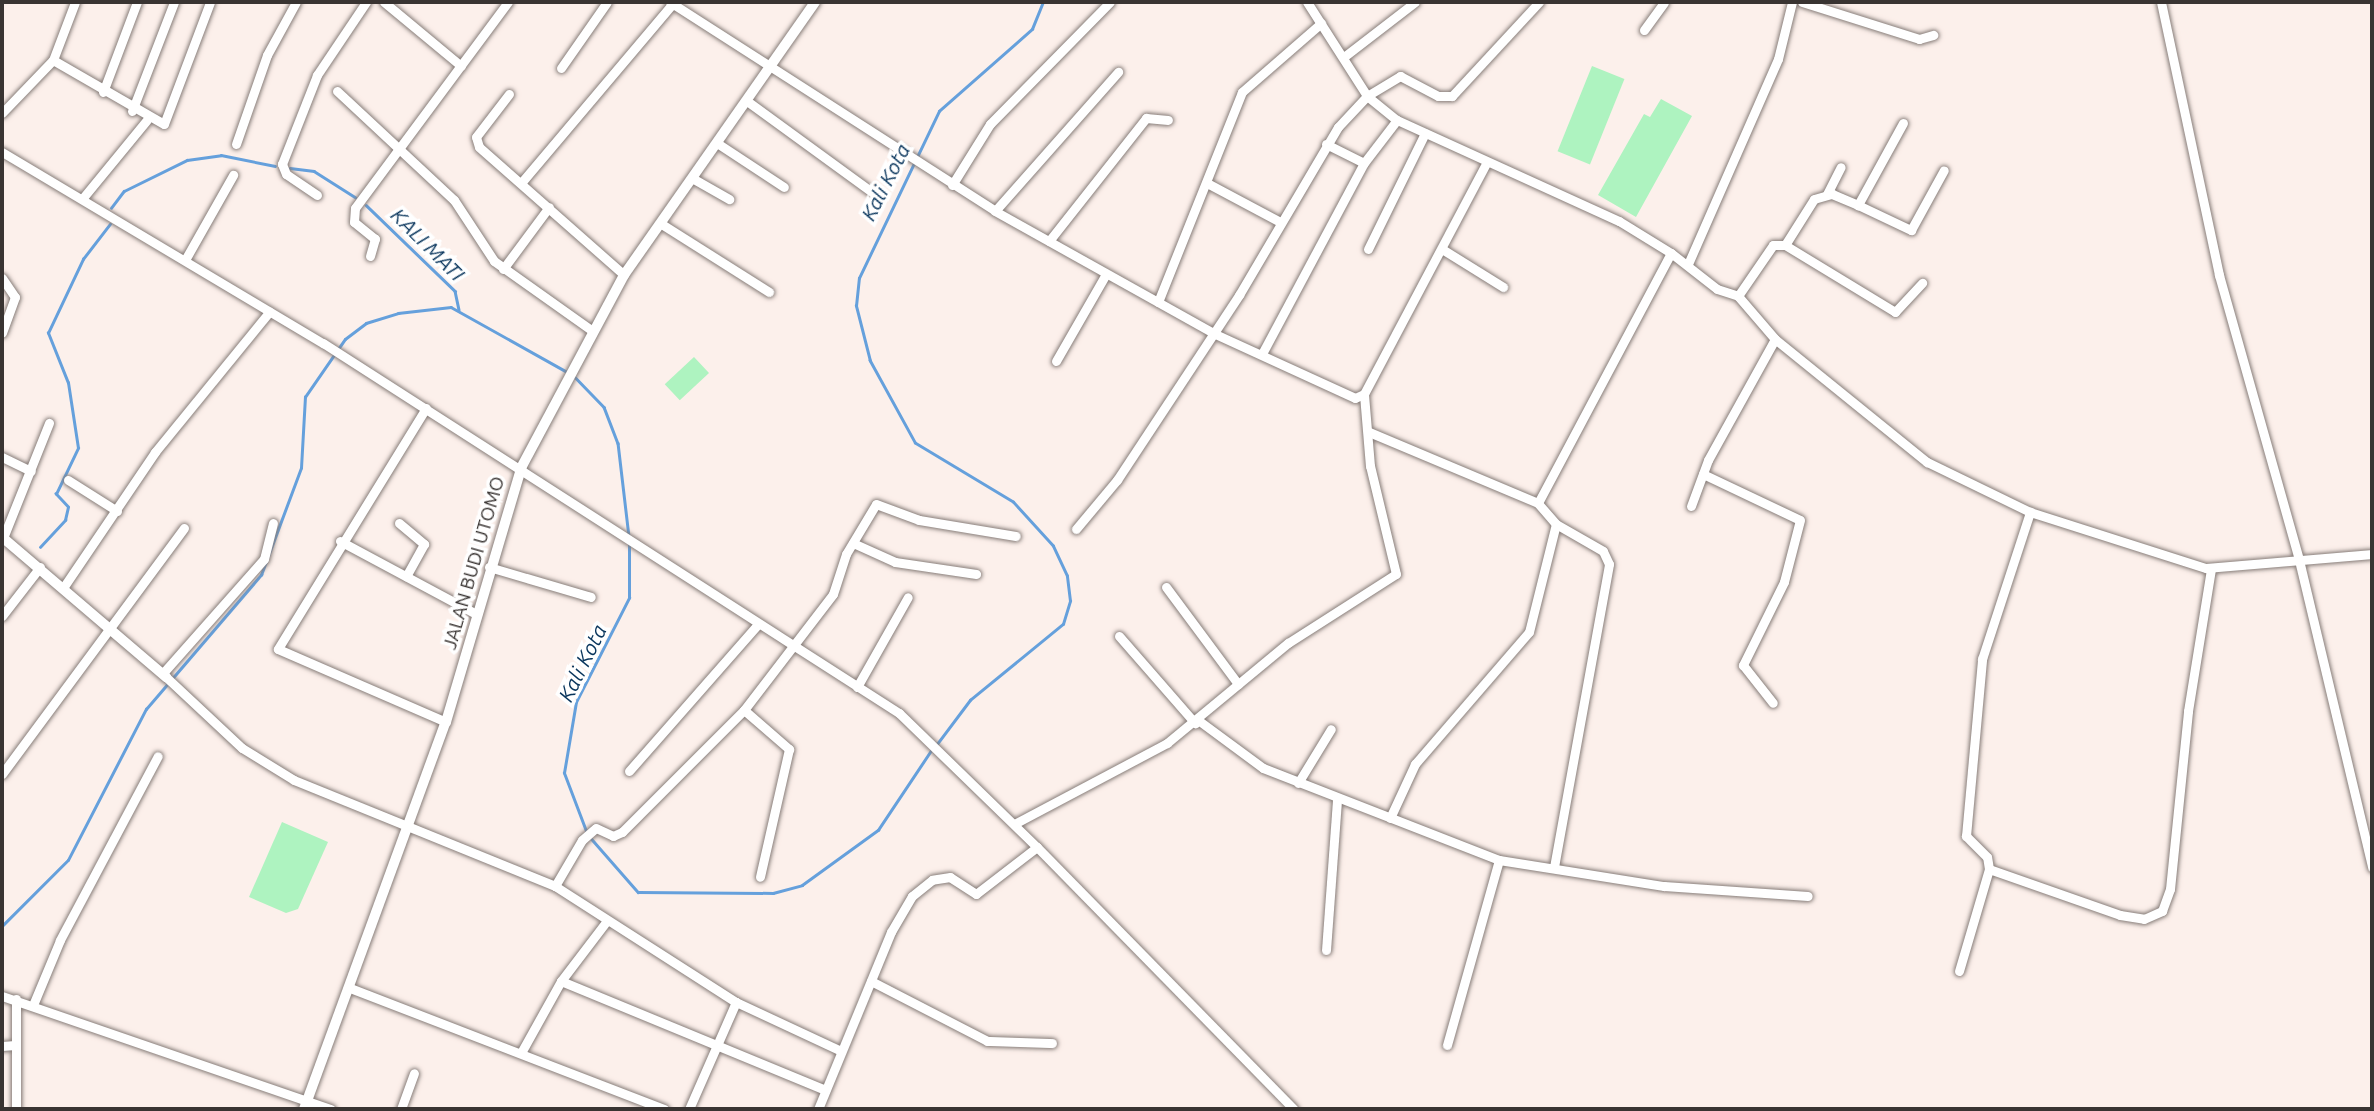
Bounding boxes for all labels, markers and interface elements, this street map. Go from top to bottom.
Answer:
water label: Kali Kota [855,139,915,225]
water label: KALI MATI [386,202,470,286]
street label: JALAN BUDI UTOMO [438,474,510,652]
water label: Kali Kota [553,620,611,706]

